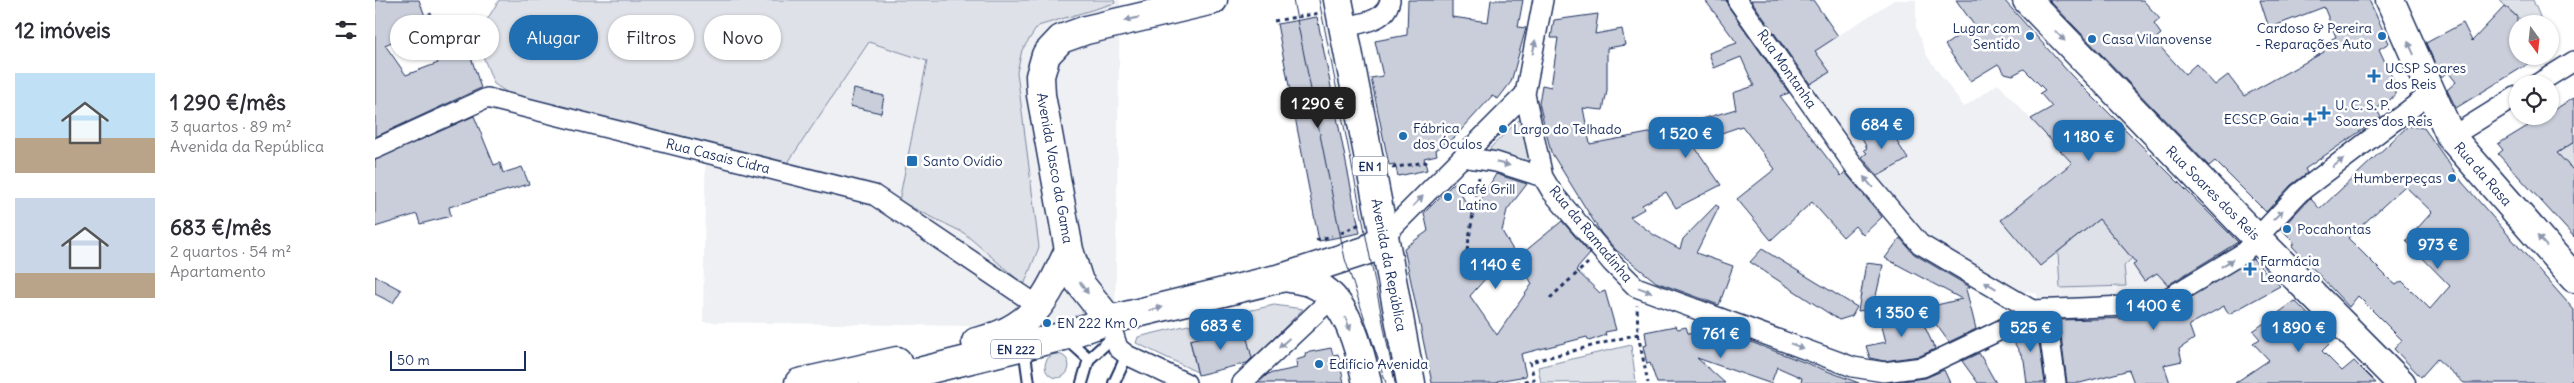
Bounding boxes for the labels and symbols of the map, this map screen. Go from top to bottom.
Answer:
one-way arrow [1124,15,1139,23]
north arrow [2509,15,2559,65]
place label: Lugar com Sentido [1952,19,2020,53]
place label: Cardoso & Pereira - Reparações Auto [2255,19,2372,53]
street label: Rua Montanha [1753,26,1821,112]
marker: Lugar com Sentido [2024,30,2036,42]
one-way arrow [2054,30,2066,42]
place label: Casa Vilanovense [2102,30,2212,48]
marker: Cardoso & Pereira - Reparações Auto [2376,30,2388,42]
marker: Casa Vilanovense [2086,33,2098,45]
one-way arrow [1530,39,1538,54]
one-way arrow [2407,41,2415,55]
place label: UCSP Soares dos Reis [2385,59,2466,93]
marker: UCSP Soares dos Reis [2367,69,2381,83]
pin: 1 290 € [1272,86,1364,129]
street label: Avenida Vasco da Gama [1033,91,1077,245]
place label: U. C. S. P. Soares dos Reis [2335,96,2433,130]
marker: U. C. S. P. Soares dos Reis [2317,106,2331,120]
pin: 684 € [1847,108,1917,150]
place label: ECSCP Gaia [2224,110,2299,128]
marker: ECSCP Gaia [2303,112,2317,126]
pin: 1 520 € [1640,116,1732,159]
place label: Fábrica dos Óculos [1413,119,1482,153]
place label: Largo do Telhado [1513,120,1622,138]
pin: 1 180 € [2043,120,2135,162]
marker: Largo do Telhado [1497,123,1509,135]
marker: Fábrica dos Óculos [1397,130,1409,142]
street label: Rua Casais Cidra [664,134,772,178]
street label: Rua da Rasa [2450,138,2516,210]
street label: Rua Soares dos Reis [2162,142,2264,244]
place label: Santo Ovídio [923,152,1003,170]
marker: Santo Ovídio [905,154,919,168]
road number: EN 1 [1353,157,1387,176]
one-way arrow [2331,158,2344,169]
one-way arrow [1496,160,1511,168]
place label: Humberpeças [2354,169,2442,187]
marker: Humberpeças [2446,172,2458,184]
one-way arrow [1862,176,1873,189]
place label: Café Grill Latino [1458,180,1515,214]
street label: Rua da Ramadinha [1545,182,1637,286]
marker: Café Grill Latino [1442,191,1454,203]
one-way arrow [1411,195,1423,207]
street label: Avenida da República [1367,197,1411,333]
one-way arrow [2272,210,2284,222]
place label: Pocahontas [2297,220,2371,238]
marker: Pocahontas [2281,223,2293,235]
pin: 973 € [2403,228,2473,270]
one-way arrow [2536,236,2548,248]
pin: 1 140 € [1450,248,1542,290]
place label: Farmácia Leonardo [2260,252,2320,286]
one-way arrow [2221,258,2234,267]
marker: Farmácia Leonardo [2244,263,2256,275]
one-way arrow [1079,281,1089,295]
one-way arrow [1984,281,1997,290]
one-way arrow [1637,287,1652,294]
pin: 1 400 € [2108,288,2200,331]
pin: 1 350 € [1856,296,1948,338]
one-way arrow [1149,304,1164,312]
pin: 683 € [1186,308,1256,351]
pin: 525 € [1996,310,2066,353]
pin: 1 890 € [2253,310,2345,353]
place label: EN 222 Km 0 [1057,314,1138,332]
pin: 761 € [1686,316,1756,359]
marker: EN 222 Km 0 [1041,317,1053,329]
one-way arrow [1344,317,1352,332]
one-way arrow [1278,337,1290,349]
road number: EN 222 [991,339,1041,358]
one-way arrow [1790,342,1805,350]
scale bar [390,348,526,371]
place label: Edifício Avenida [1329,355,1428,373]
marker: Edifício Avenida [1313,358,1325,370]

